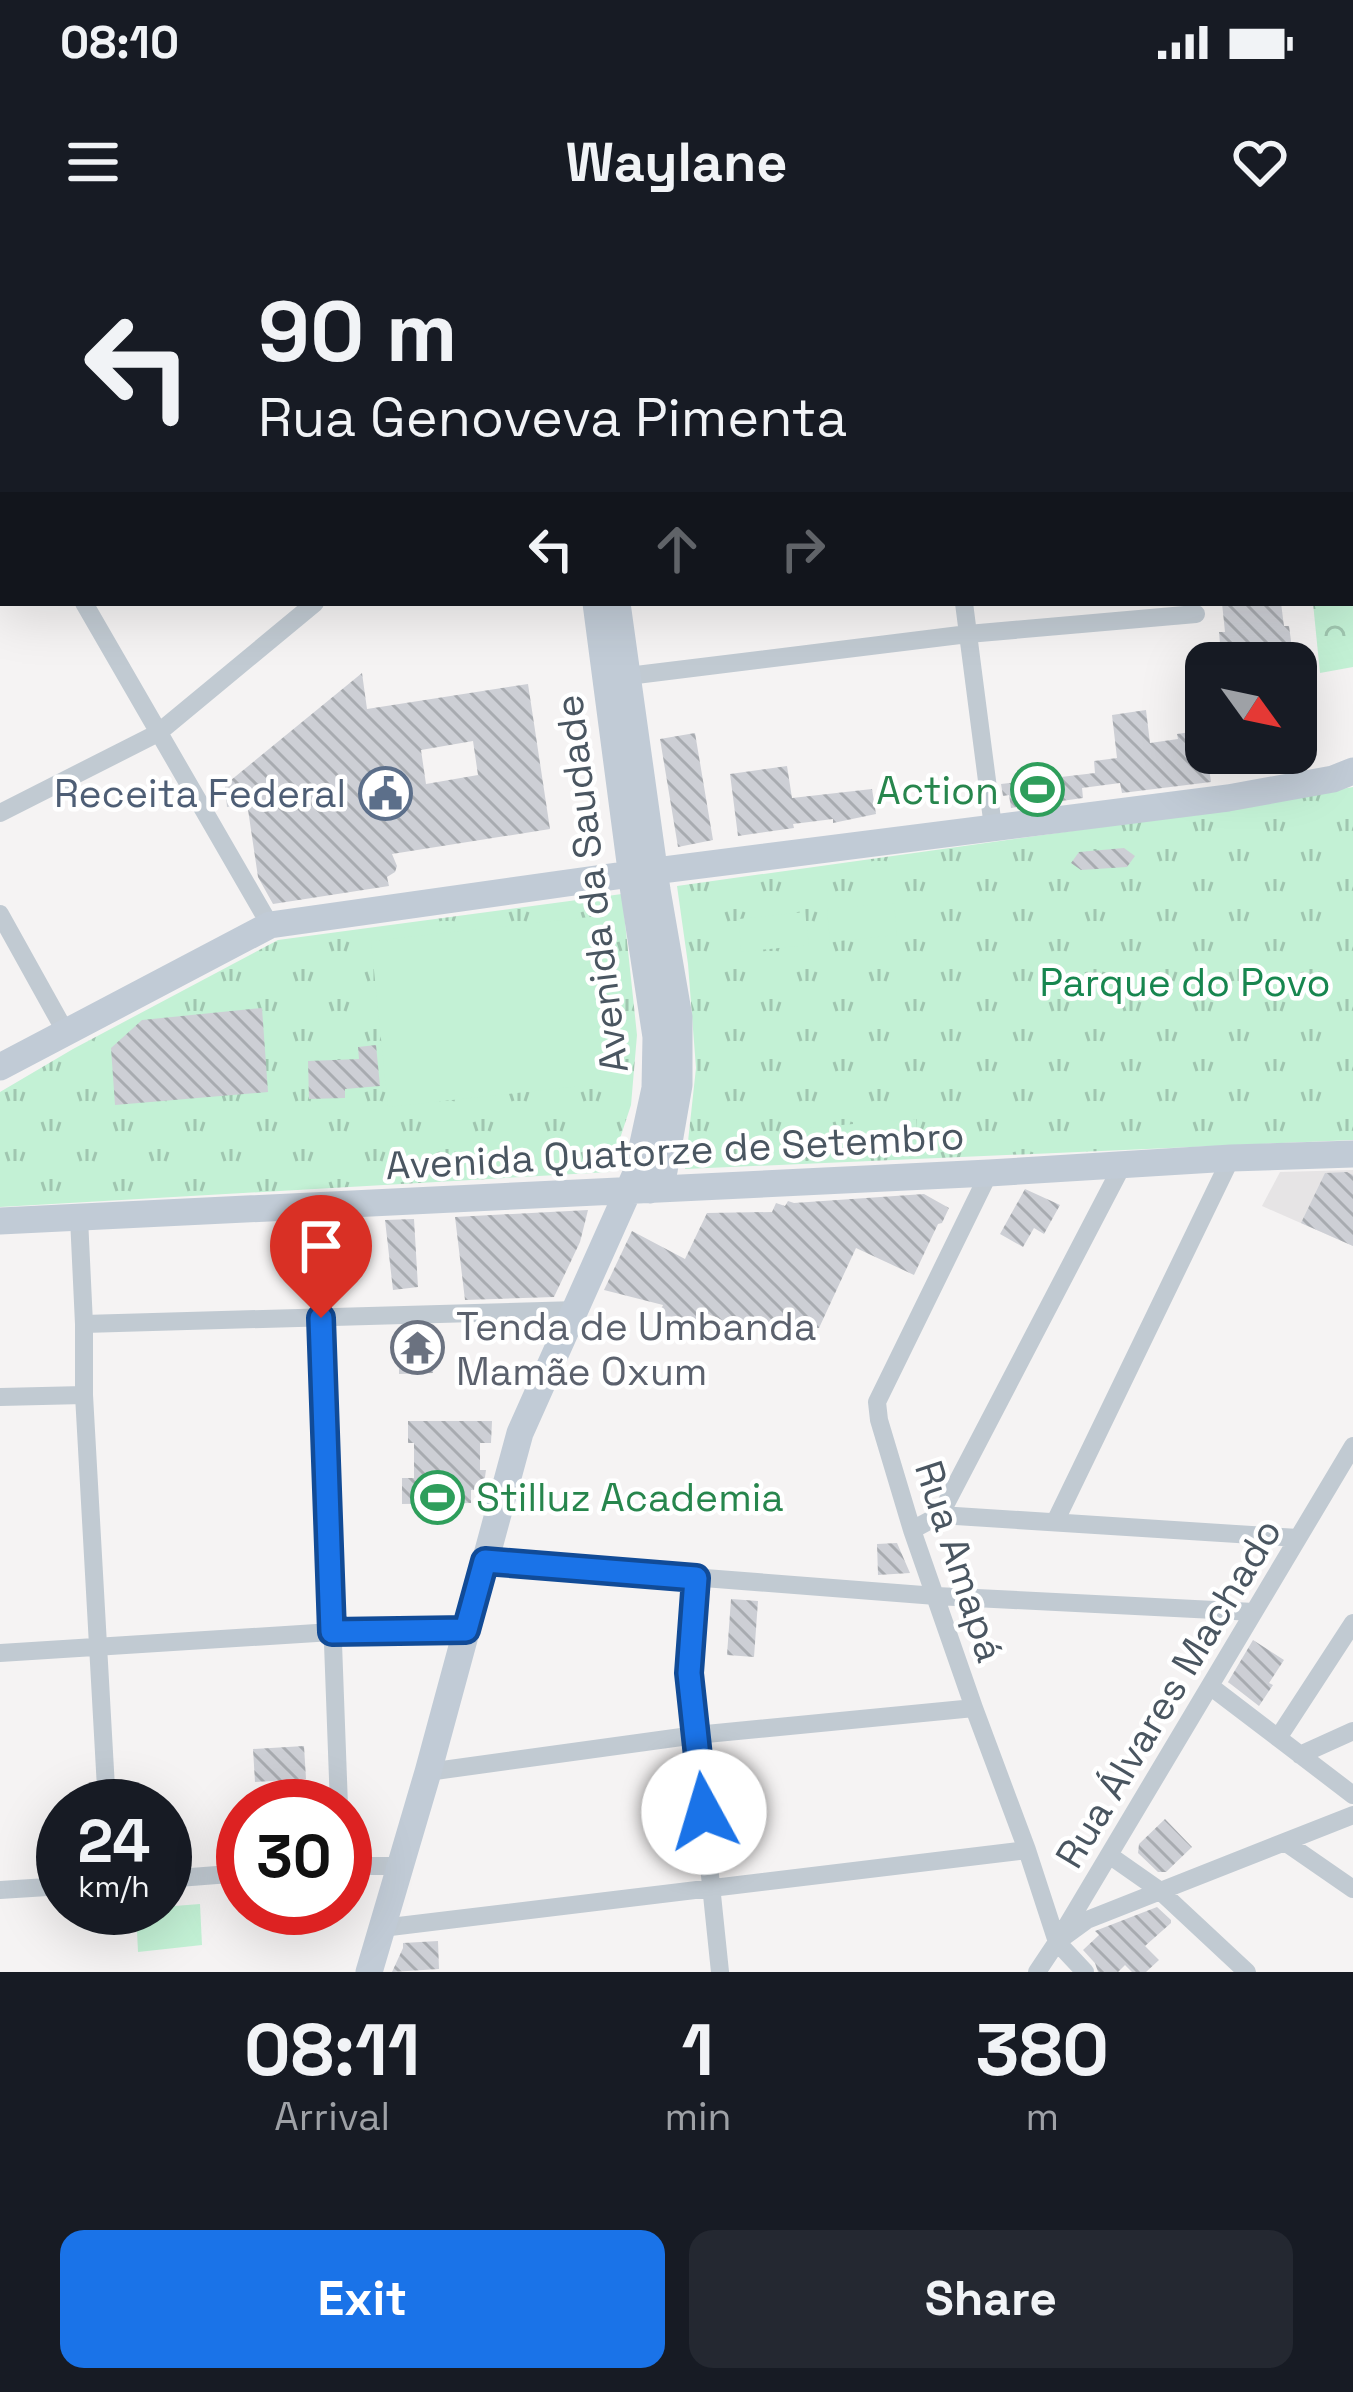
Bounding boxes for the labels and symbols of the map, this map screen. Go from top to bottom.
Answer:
north arrow [1185,642,1317,774]
street label: Avenida da Saudade [544,692,639,1076]
sports icon: Action [1010,762,1066,818]
public building icon: Receita Federal [357,765,413,821]
place label: Action [876,766,999,815]
place label: Receita Federal [54,769,346,818]
park label: Parque do Povo [1039,958,1331,1007]
street label: Avenida Quatorze de Setembro [384,1111,966,1190]
pin [270,1195,372,1318]
place label: Tenda de Umbanda Mamãe Oxum [456,1302,816,1396]
temple icon: Tenda de Umbanda Mamãe Oxum [389,1320,445,1376]
street label: Rua Amapá [904,1454,1015,1668]
sports icon: Stilluz Academia [409,1469,465,1525]
place label: Stilluz Academia [476,1473,784,1522]
street label: Rua Álvares Machado [1045,1510,1292,1877]
position arrow [641,1749,767,1875]
speed limit sign: 30 [216,1779,372,1935]

